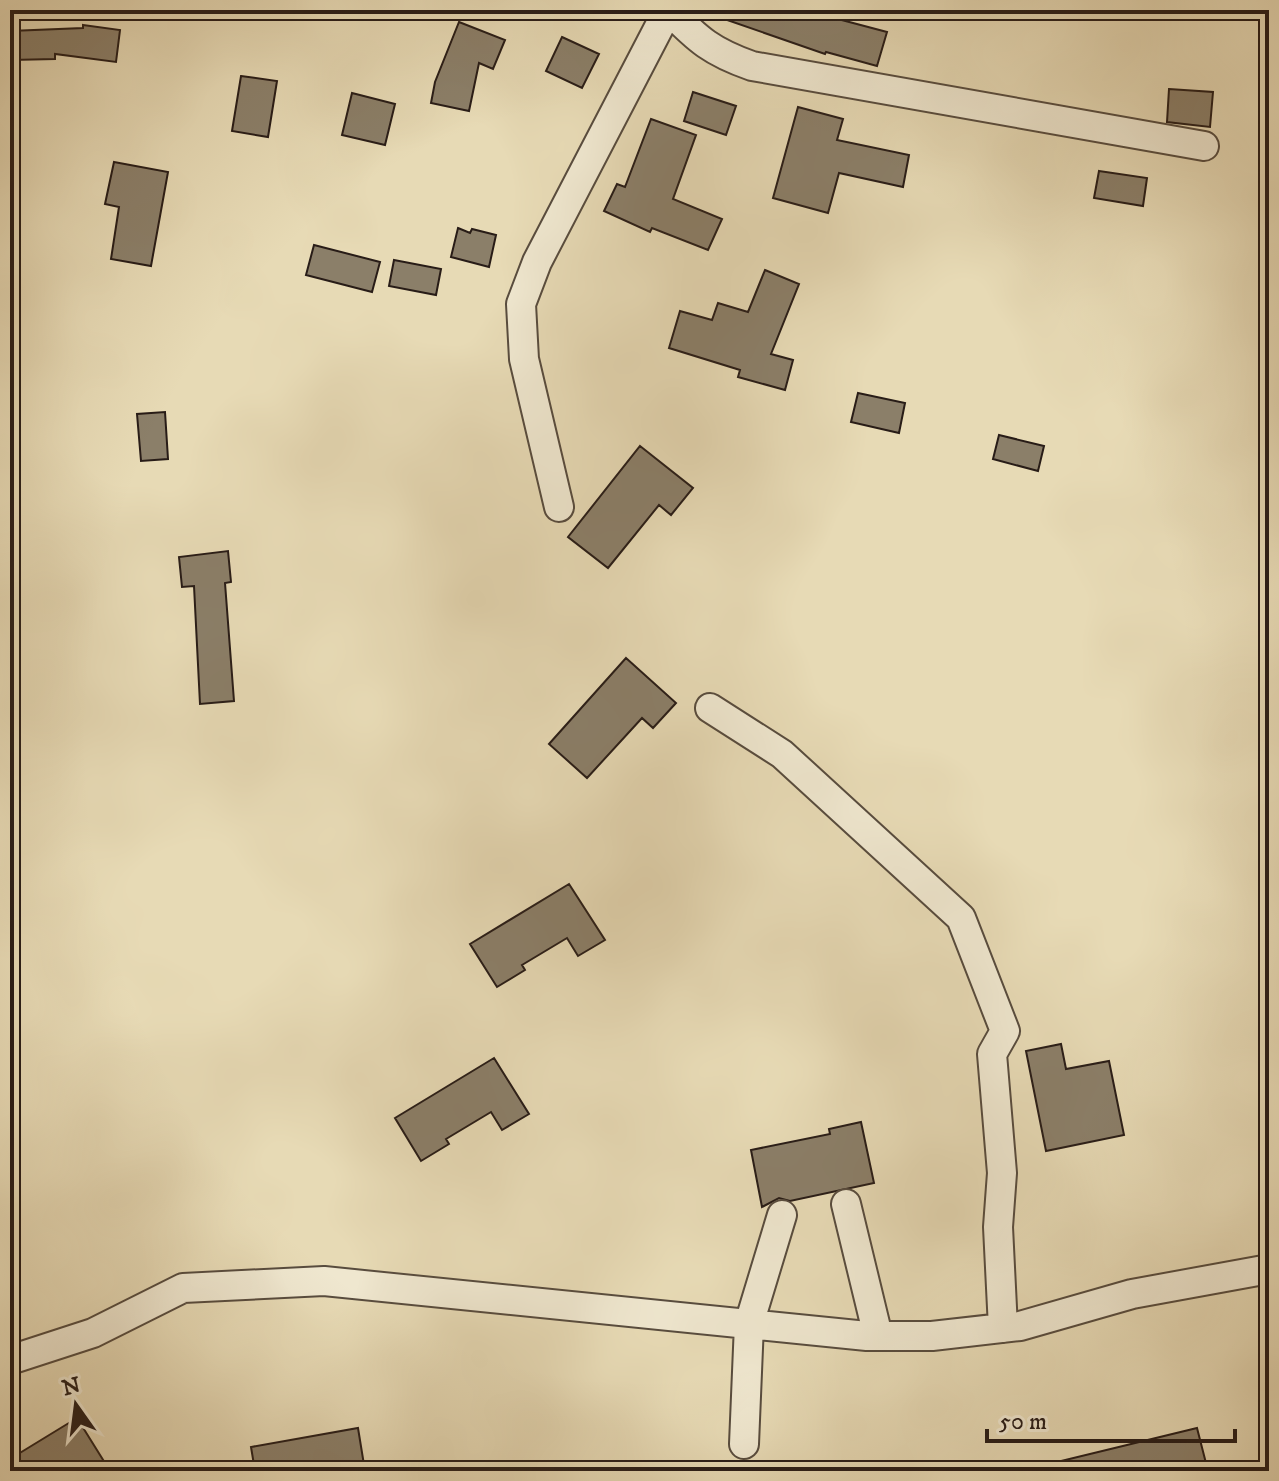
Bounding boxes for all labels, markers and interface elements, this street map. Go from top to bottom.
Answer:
north arrow [36,1365,116,1445]
text: N [59,1372,84,1402]
scale bar [987,1393,1235,1443]
text: 50 m [999,1407,1047,1437]

